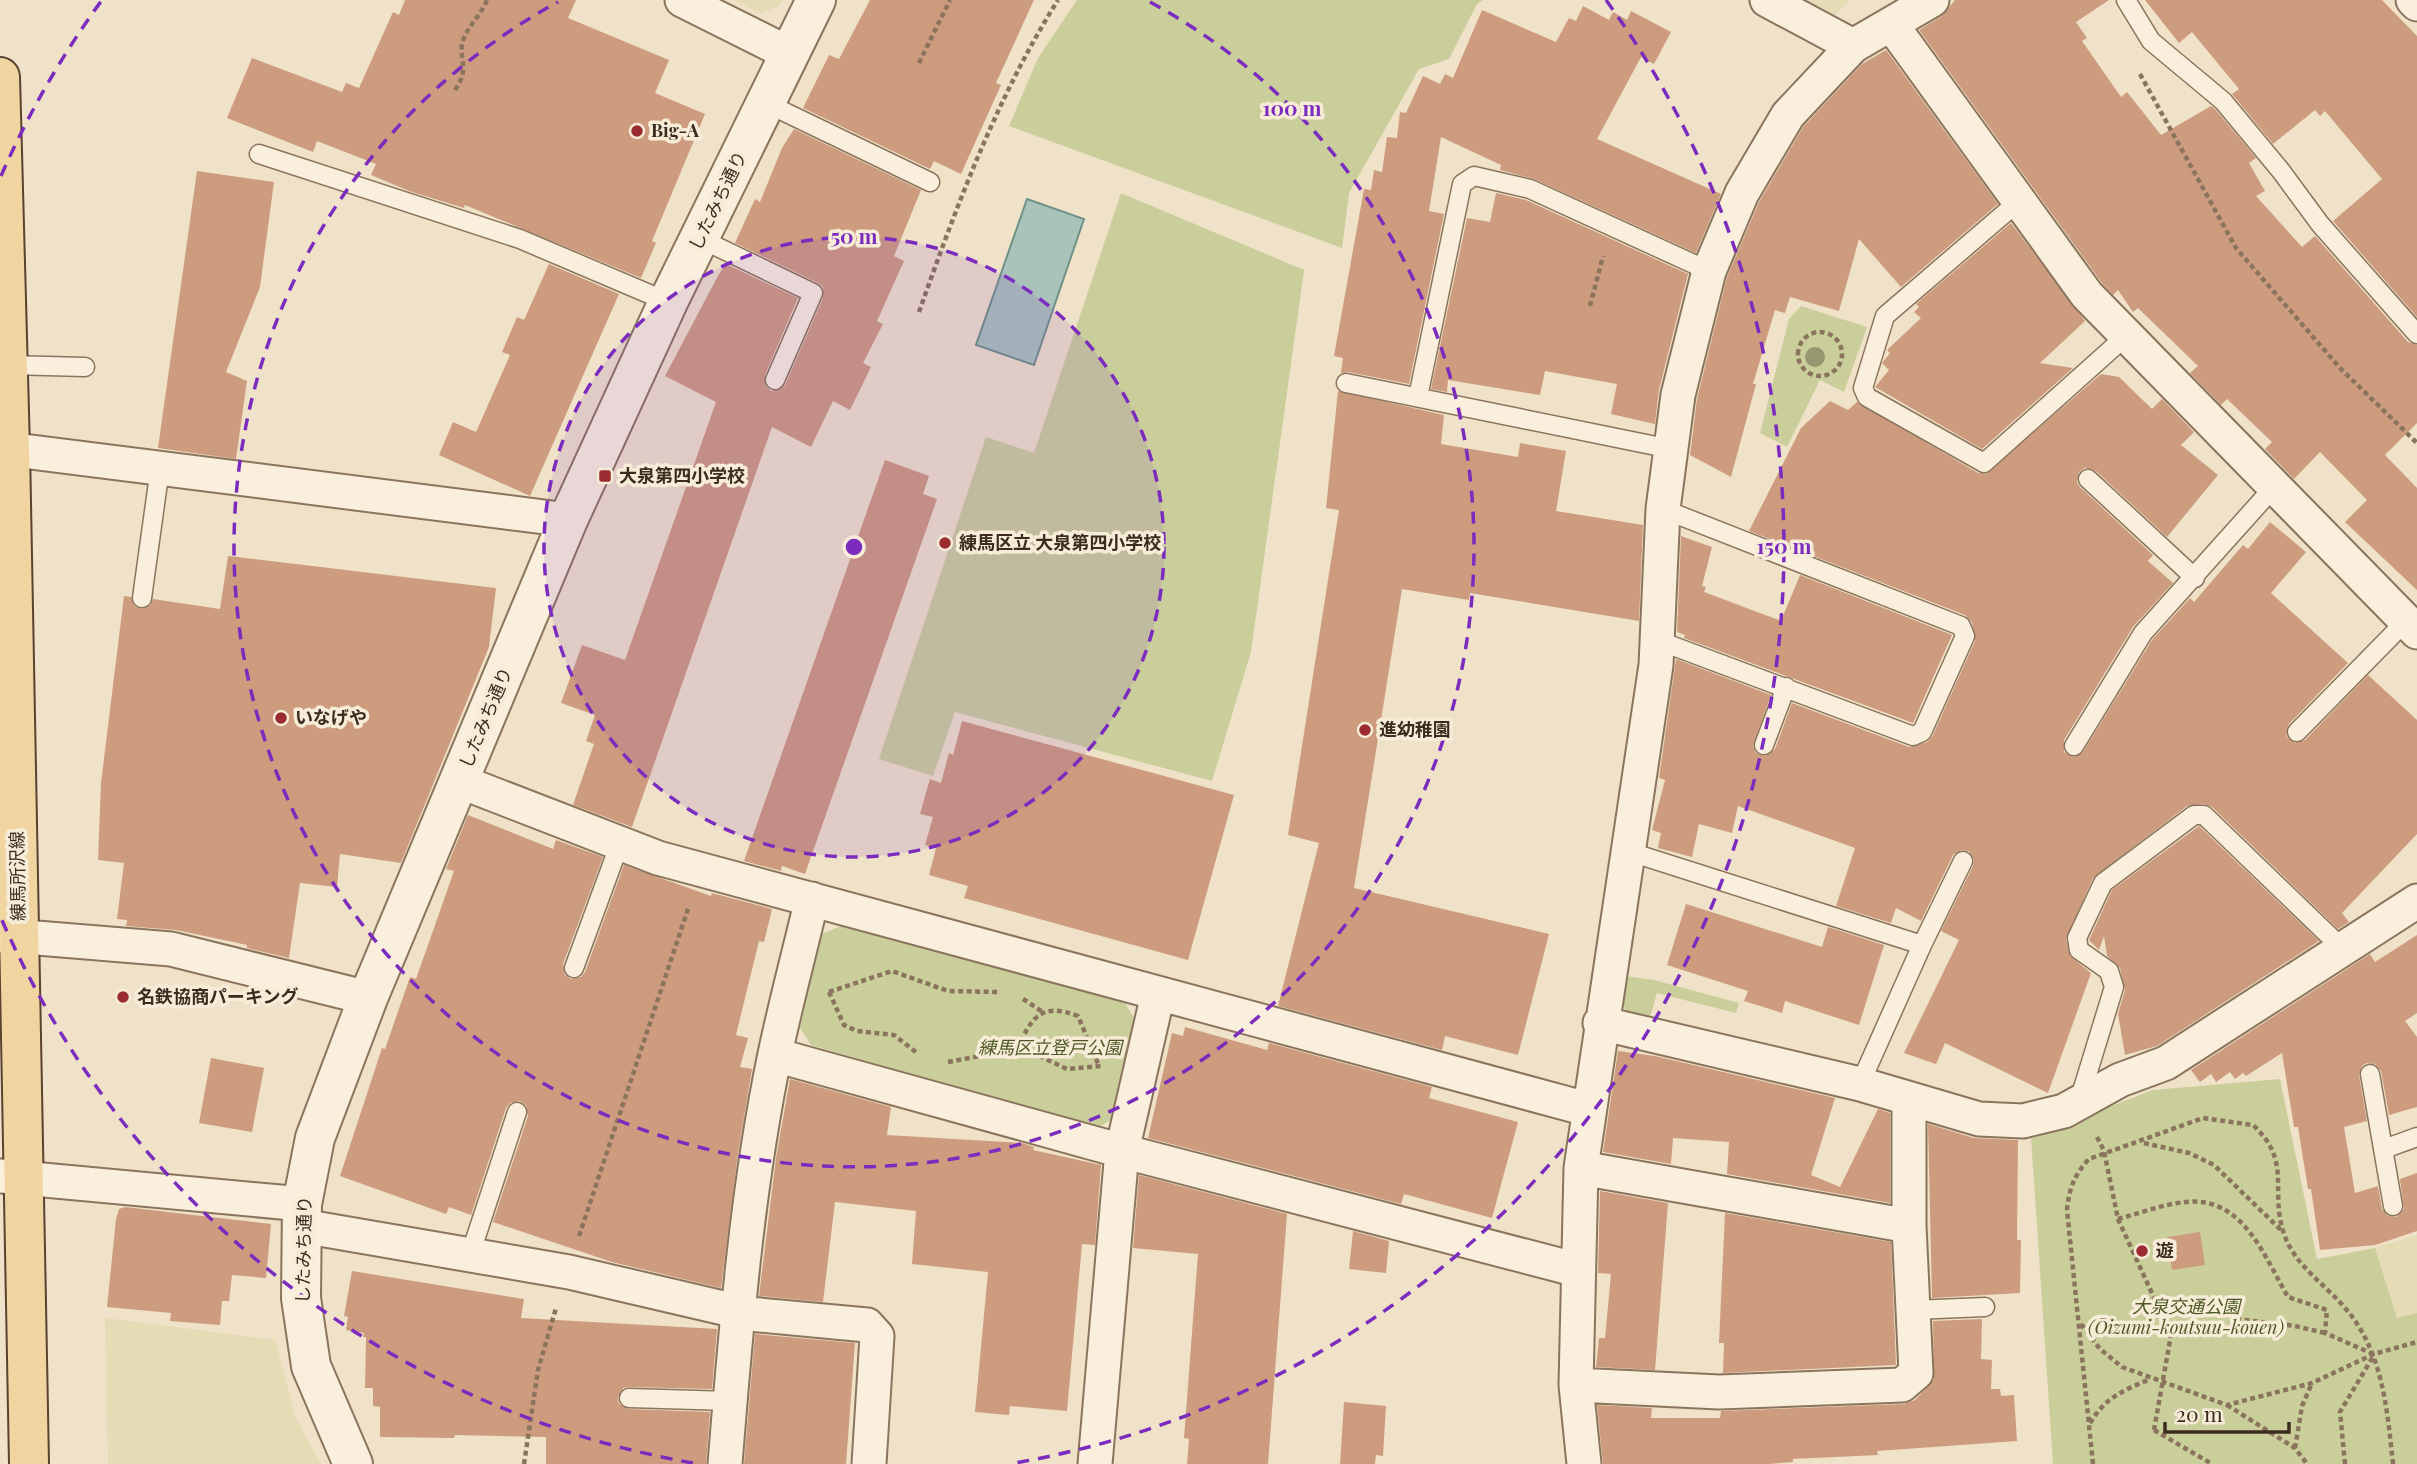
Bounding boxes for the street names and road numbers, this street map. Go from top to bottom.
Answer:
street label: したみち通り [683,147,752,254]
street label: したみち通り [453,663,517,772]
street label: 練馬所沢線 [4,831,30,921]
street label: したみち通り [290,1196,316,1304]

